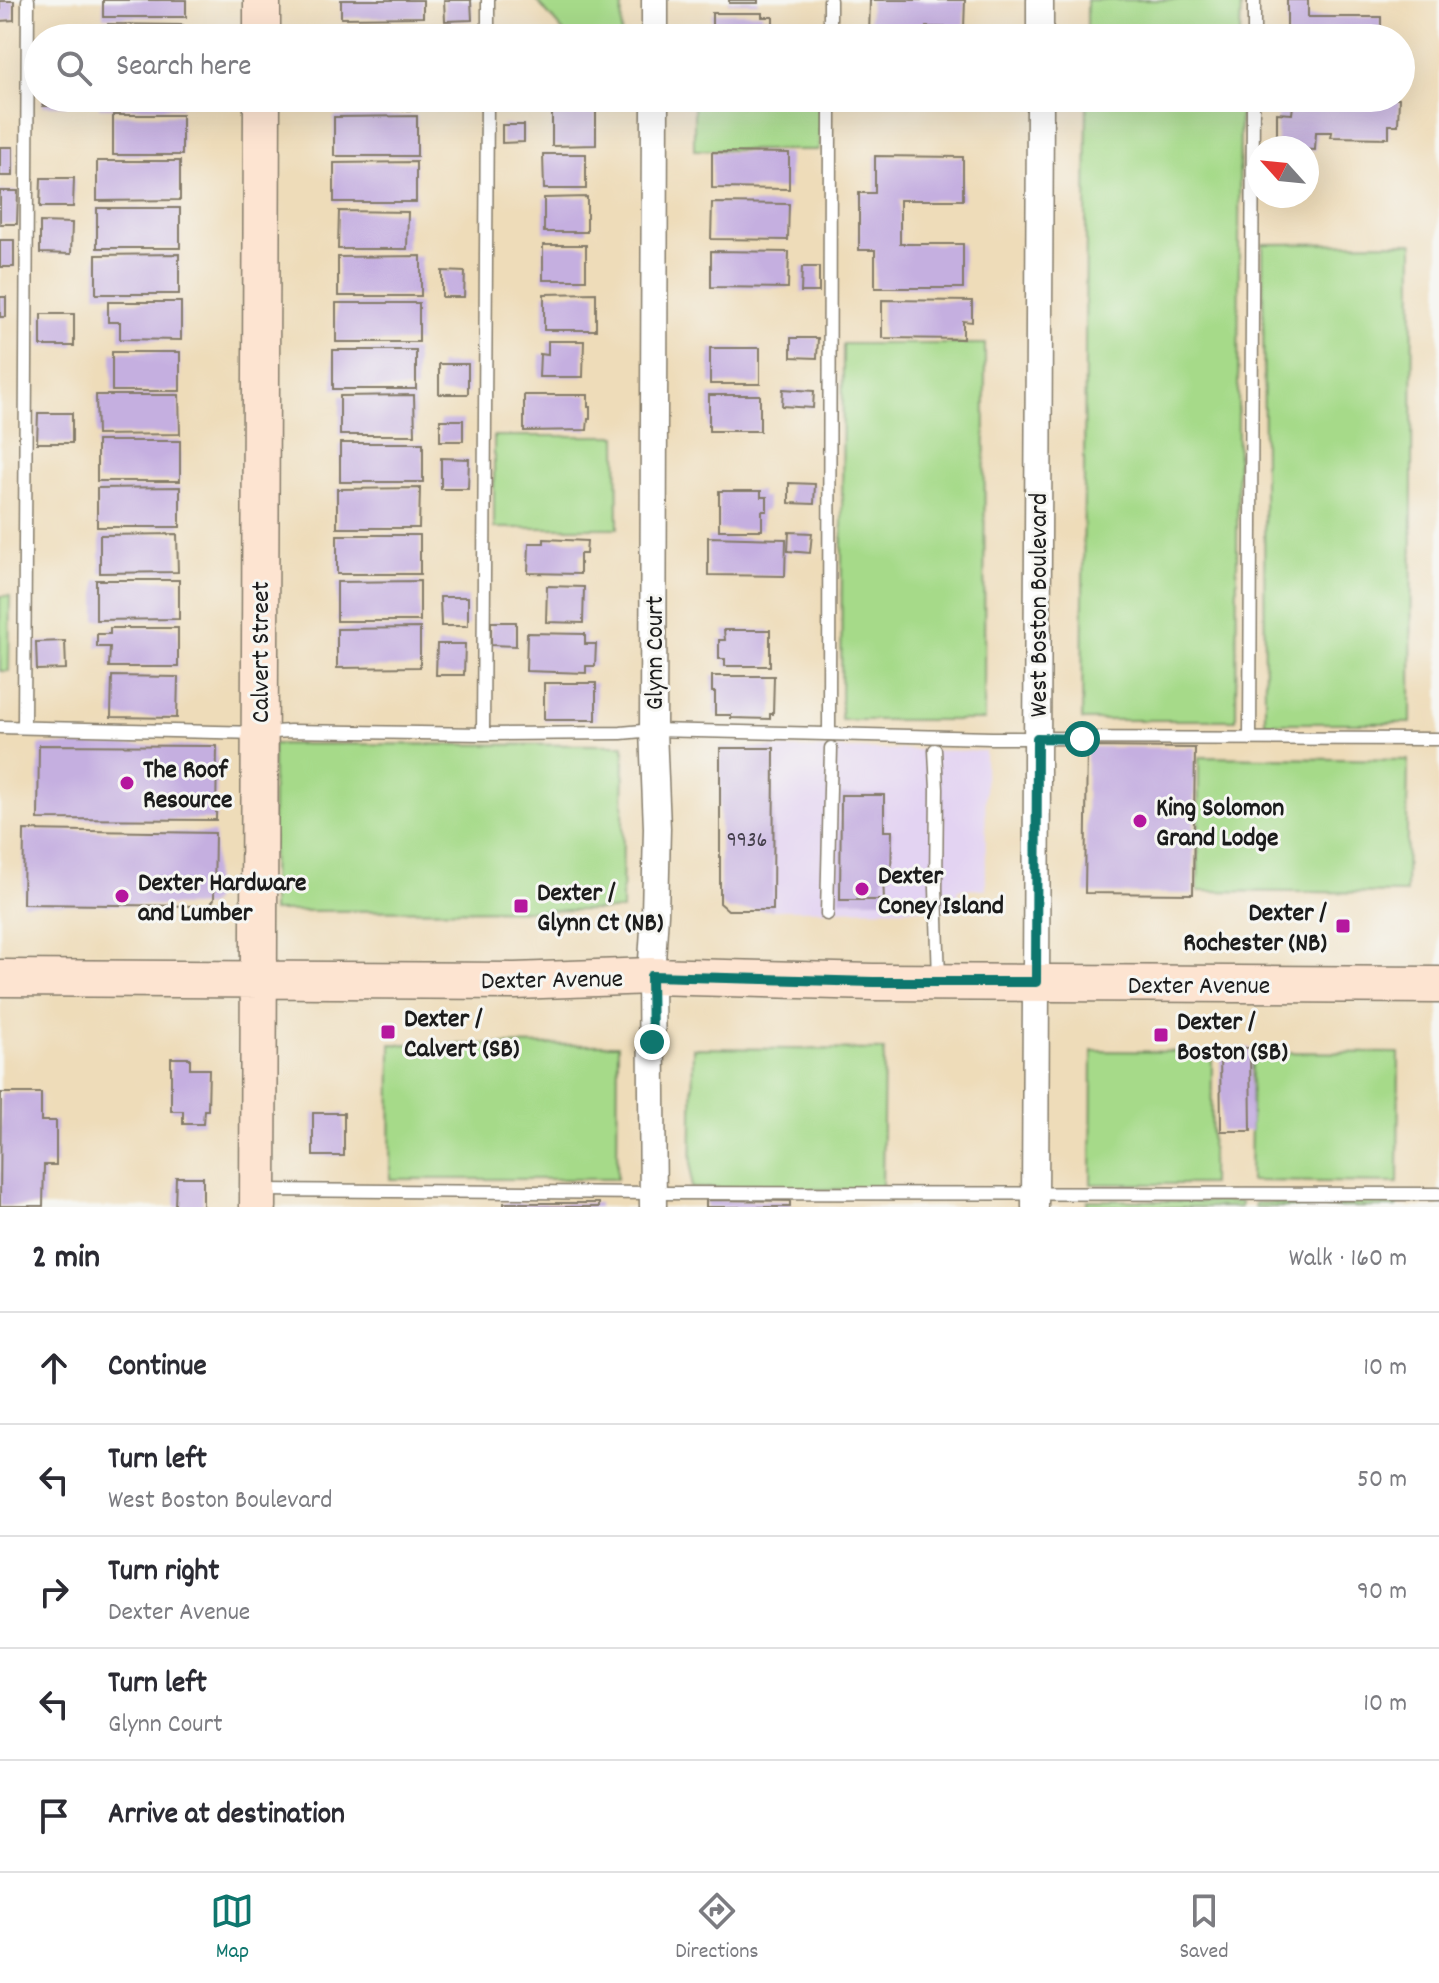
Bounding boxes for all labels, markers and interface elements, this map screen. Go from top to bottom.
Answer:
search box [24,24,1415,112]
icon: search [52,46,96,90]
text: Search here [116,47,252,90]
north arrow [1247,136,1319,208]
street label: West Boston Boulevard [1022,493,1059,717]
street label: Calvert Street [244,581,281,723]
street label: Glynn Court [638,595,675,710]
route start [1064,721,1100,757]
place label: The Roof Resource [143,753,232,820]
marker: The Roof Resource [118,774,136,792]
place label: King Solomon Grand Lodge [1156,791,1284,858]
marker: King Solomon Grand Lodge [1131,812,1149,830]
house number: 9936 [727,826,767,857]
place label: Dexter Coney Island [878,859,1004,926]
place label: Dexter Hardware and Lumber [138,866,307,933]
place label: Dexter / Glynn Ct (NB) [537,876,664,943]
marker: Dexter Coney Island [853,880,871,898]
marker: Dexter Hardware and Lumber [113,887,131,905]
place label: Dexter / Rochester (NB) [1183,896,1328,963]
marker: Dexter / Glynn Ct (NB) [512,897,530,915]
marker: Dexter / Rochester (NB) [1334,917,1352,935]
street label: Dexter Avenue [481,962,624,1001]
street label: Dexter Avenue [1128,969,1270,1006]
place label: Dexter / Calvert (SB) [404,1002,520,1069]
place label: Dexter / Boston (SB) [1177,1005,1288,1072]
marker: Dexter / Calvert (SB) [379,1023,397,1041]
route end [634,1024,670,1060]
marker: Dexter / Boston (SB) [1152,1026,1170,1044]
text: 2 min [32,1235,100,1284]
text: Walk · 160 m [1289,1241,1407,1278]
icon: ahead [32,1346,76,1390]
text: Continue [108,1347,207,1390]
text: 10 m [1363,1350,1407,1387]
text: Turn left [108,1440,207,1483]
icon: left [32,1458,76,1502]
text: 50 m [1357,1462,1407,1499]
text: West Boston Boulevard [108,1483,332,1520]
text: Turn right [108,1552,219,1595]
icon: right [32,1570,76,1614]
text: 90 m [1357,1574,1407,1611]
text: Dexter Avenue [108,1595,250,1632]
text: Turn left [108,1664,207,1707]
icon: left [32,1682,76,1726]
text: 10 m [1363,1686,1407,1723]
text: Glynn Court [108,1707,223,1744]
icon: arrive [32,1794,76,1838]
text: Arrive at destination [108,1795,345,1838]
tab: Map [210,1889,254,1968]
tab: Directions [675,1889,759,1968]
tab: Saved [1179,1889,1229,1968]

